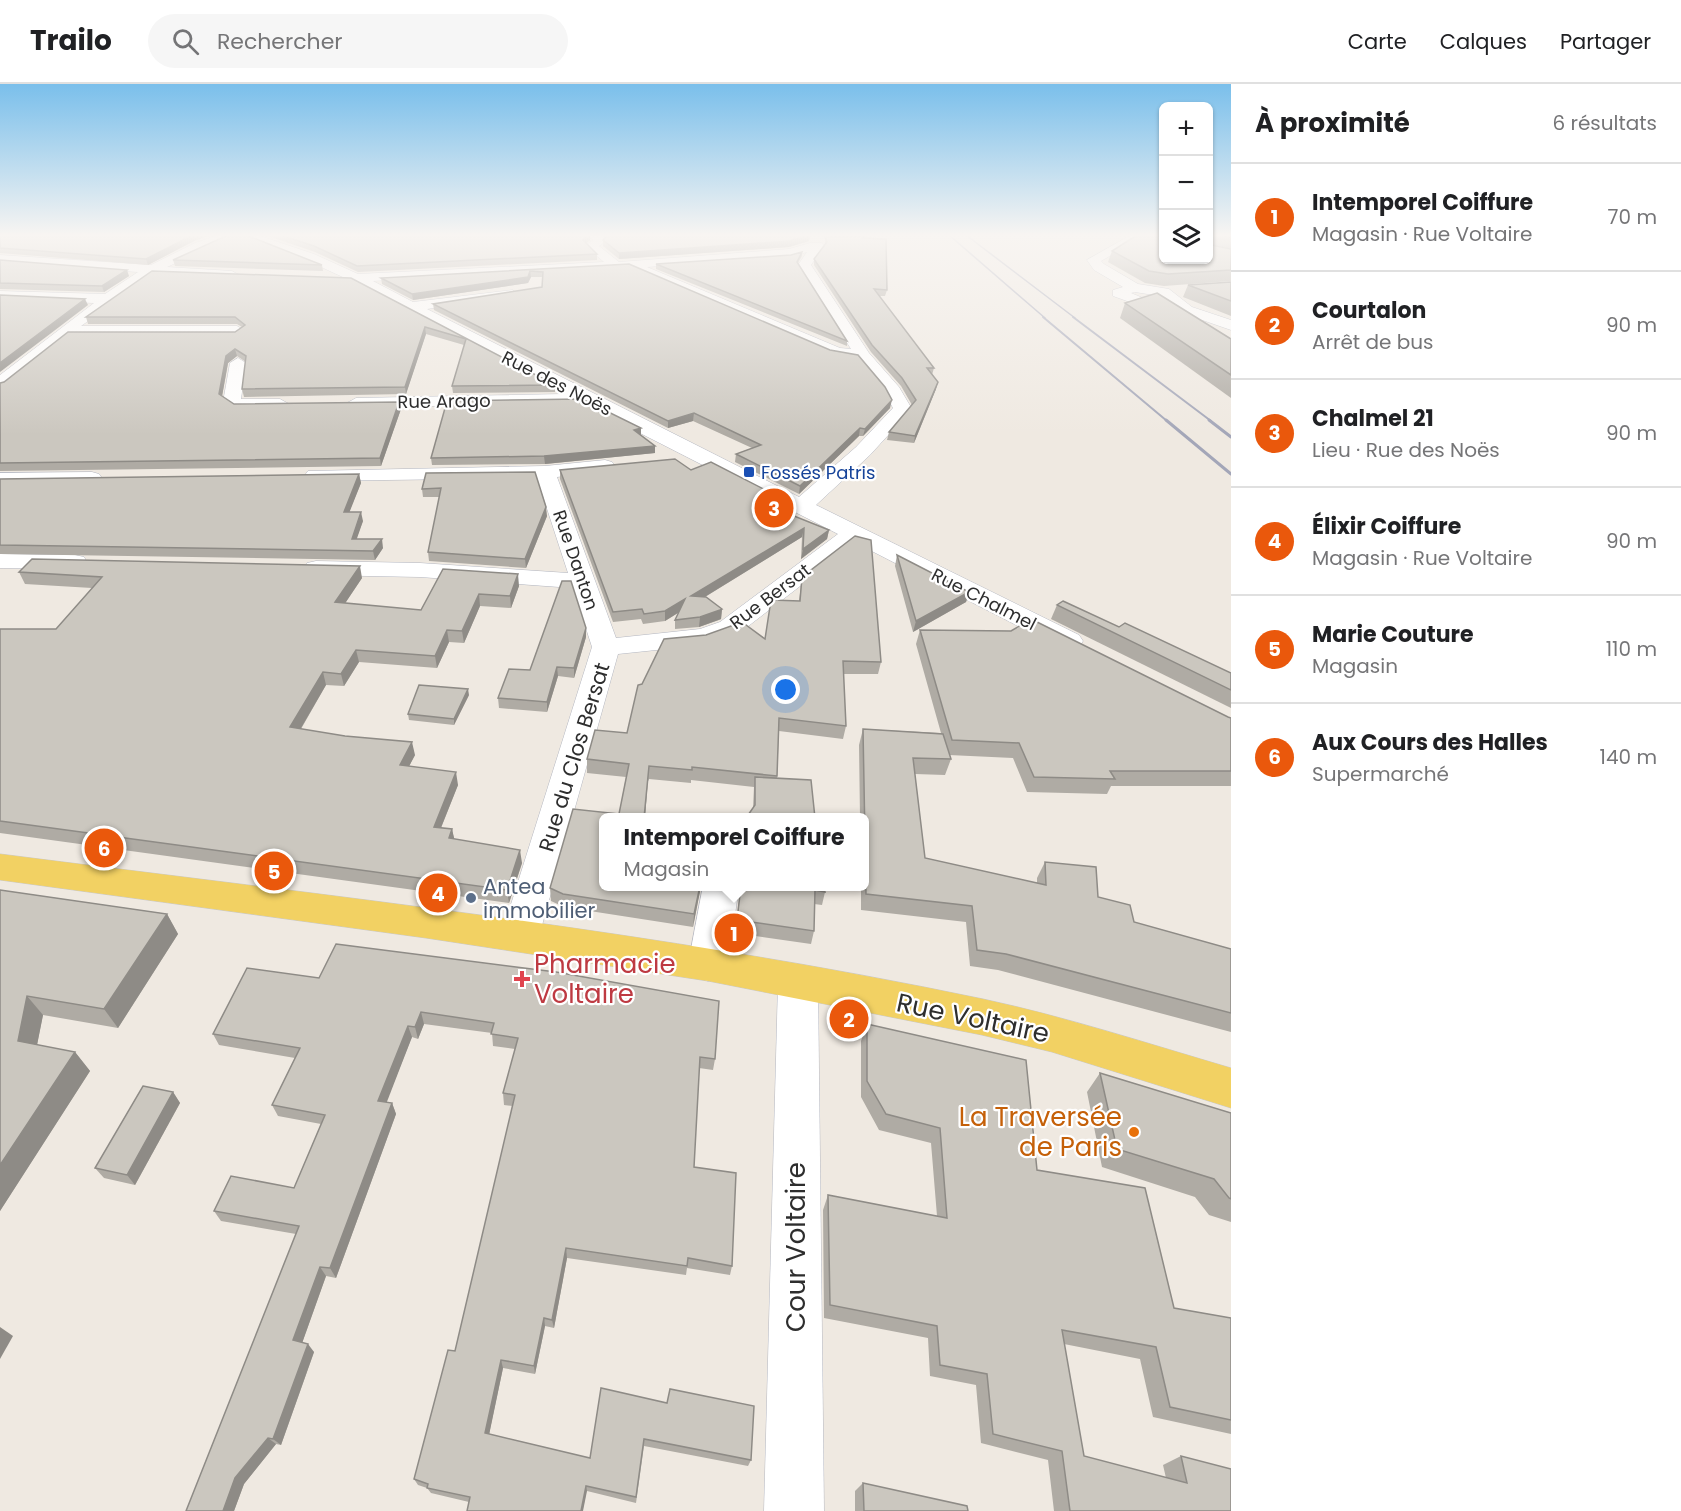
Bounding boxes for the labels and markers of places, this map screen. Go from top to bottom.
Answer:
place label: Fossés Patris [761,460,875,485]
marker: Fossés Patris [742,465,756,479]
pin: 3 [754,486,794,530]
pin: 6 [84,826,124,870]
pin: 5 [254,848,294,894]
pin: 4 [418,870,458,916]
place label: Antea immobilier [483,872,596,925]
marker: Antea immobilier [464,891,478,905]
pin: 1 [714,910,754,956]
place label: Pharmacie Voltaire [534,946,676,1012]
marker: Pharmacie Voltaire [515,972,529,986]
pin: 2 [830,996,868,1042]
place label: La Traversée de Paris [959,1099,1122,1165]
marker: La Traversée de Paris [1127,1125,1141,1139]

